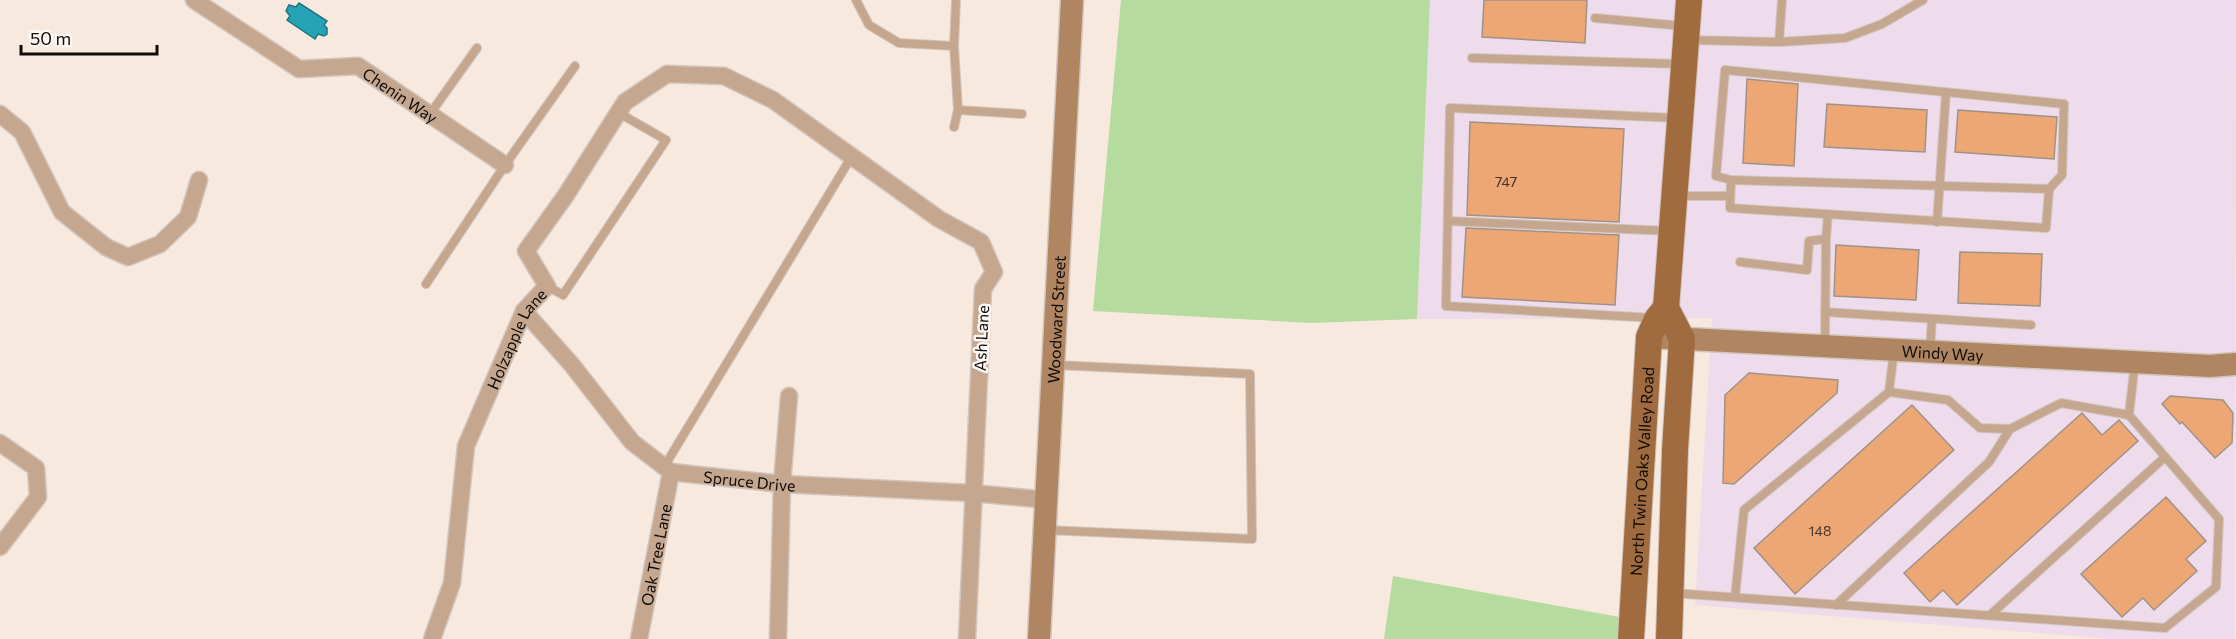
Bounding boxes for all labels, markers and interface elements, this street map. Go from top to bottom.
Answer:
scale bar [21,18,158,56]
text: 50 m [30,27,71,49]
street label: Chenin Way [360,63,442,127]
house number: 747 [1495,173,1517,190]
street label: Woodward Street [1043,254,1068,384]
street label: Holzapple Lane [482,284,550,392]
street label: Ash Lane [970,305,992,371]
street label: Windy Way [1901,341,1984,364]
street label: North Twin Oaks Valley Road [1625,366,1657,576]
street label: Spruce Drive [703,466,796,494]
street label: Oak Tree Lane [636,502,674,607]
house number: 148 [1809,522,1831,539]

